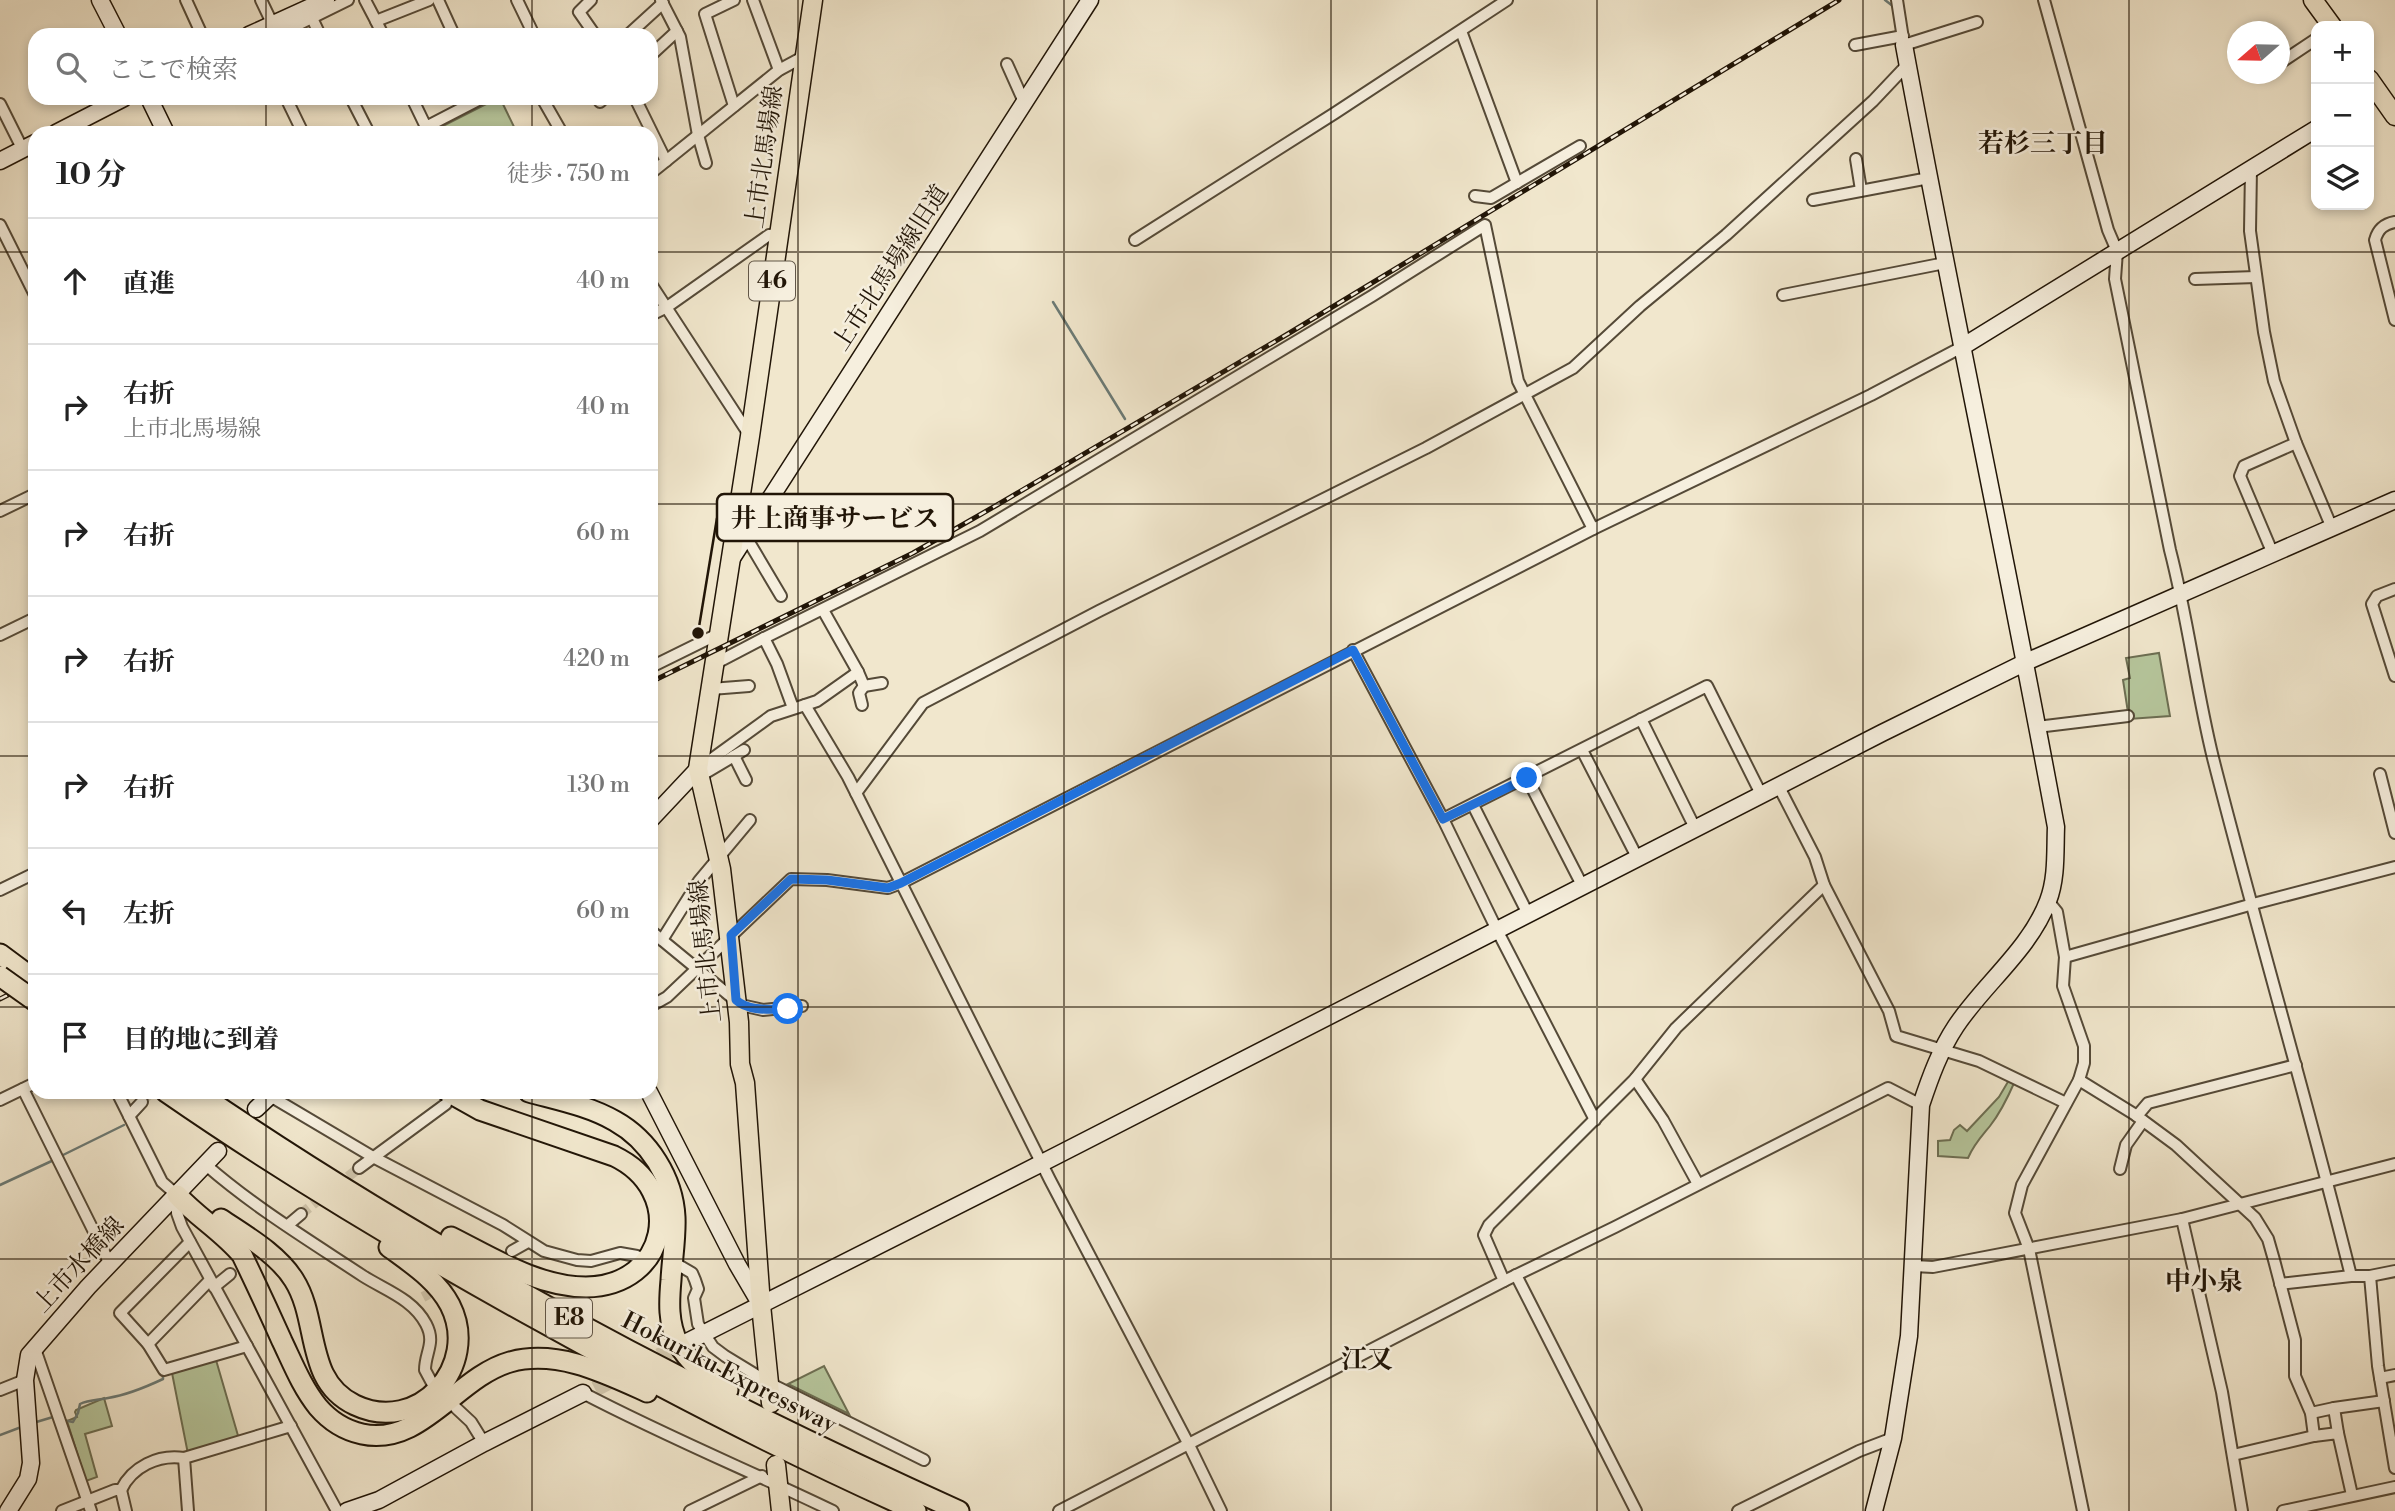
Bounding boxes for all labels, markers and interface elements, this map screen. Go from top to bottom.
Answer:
north arrow [2227,21,2290,84]
map controls [2311,21,2374,210]
button: + [2311,21,2374,84]
search box [28,28,658,105]
icon: search [52,48,90,86]
text: ここで検索 [108,54,238,86]
street label: 上市北馬場線 [740,84,790,230]
button: − [2311,84,2374,147]
district label: 若杉三丁目 [1978,128,2108,160]
button: layers [2311,147,2374,210]
text: 10 分 [56,156,126,194]
text: 徒歩 · 750 m [507,160,630,188]
street label: 上市北馬場線旧道 [826,179,956,357]
icon: ahead [56,262,94,300]
road number: 46 [749,262,795,300]
text: 40 m [576,267,630,295]
text: 直進 [123,268,175,300]
text: 右折 [123,378,175,410]
icon: right [56,388,94,426]
text: 40 m [576,393,630,421]
text: 上市北馬場線 [123,415,261,443]
callout: 井上商事サービス [717,494,953,541]
text: 井上商事サービス [731,503,939,535]
icon: right [56,514,94,552]
text: 60 m [576,519,630,547]
text: 右折 [123,520,175,552]
icon: right [56,640,94,678]
text: 420 m [563,645,630,673]
text: 右折 [123,646,175,678]
route end [1511,762,1542,793]
icon: right [56,766,94,804]
text: 130 m [567,771,630,799]
text: 右折 [123,772,175,804]
street label: 上市北馬場線 [684,878,728,1024]
icon: left [56,892,94,930]
text: 60 m [576,897,630,925]
text: 左折 [123,898,175,930]
route start [772,993,803,1024]
icon: arrive [56,1018,94,1056]
text: 目的地に到着 [123,1024,279,1056]
street label: 上市水橋線 [27,1211,131,1319]
district label: 中小泉 [2165,1266,2243,1298]
road number: E8 [546,1298,592,1338]
street label: Hokuriku Expressway [617,1306,842,1440]
district label: 江又 [1341,1344,1393,1376]

